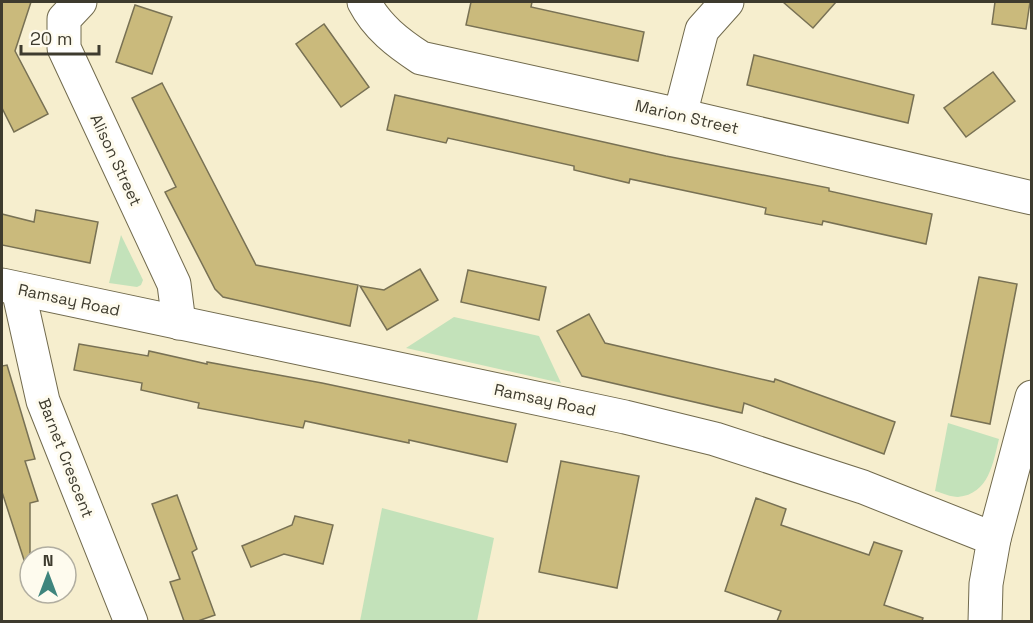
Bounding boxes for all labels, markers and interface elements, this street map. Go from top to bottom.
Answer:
scale bar [21,18,99,56]
text: 20 m [30,27,73,50]
street label: Marion Street [633,95,741,139]
street label: Alison Street [86,111,146,209]
street label: Ramsay Road [16,279,122,321]
street label: Ramsay Road [492,379,598,421]
street label: Barnet Crescent [34,395,98,521]
north arrow [18,545,78,605]
text: N [43,550,53,571]

